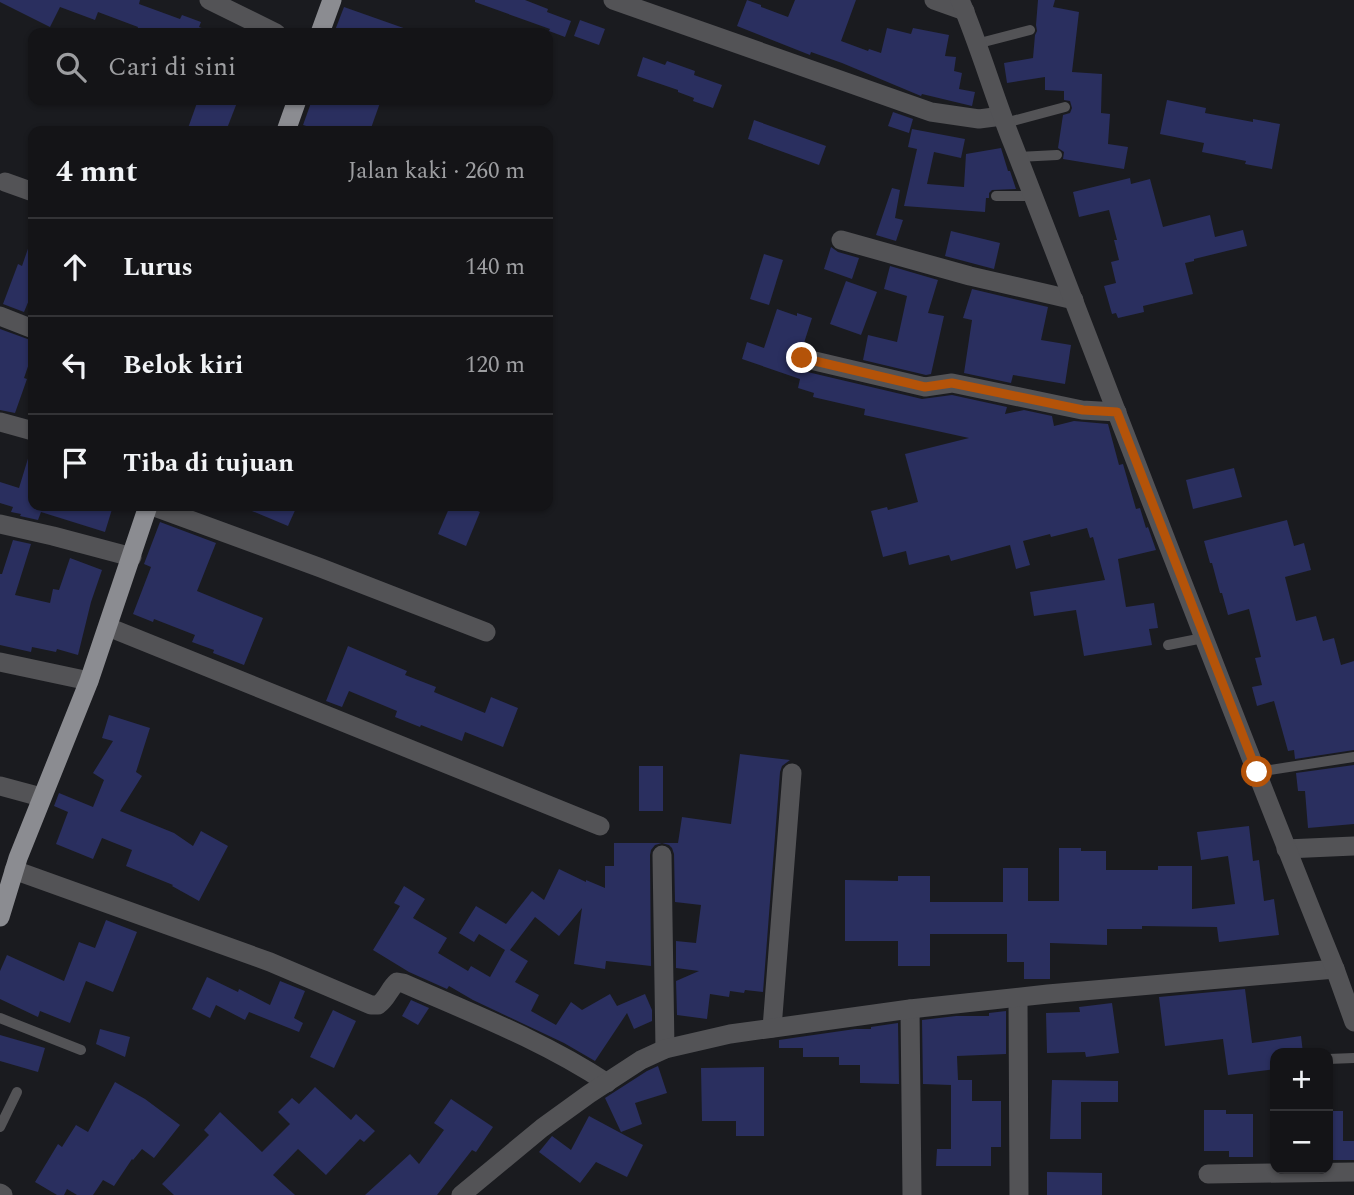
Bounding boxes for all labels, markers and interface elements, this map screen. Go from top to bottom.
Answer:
search box [28,28,553,105]
text: Cari di sini [108,47,236,87]
icon: search [52,48,90,86]
text: 4 mnt [56,149,137,195]
text: Jalan kaki · 260 m [348,154,525,189]
text: Lurus [123,247,193,287]
icon: ahead [56,248,94,286]
text: 140 m [465,250,525,285]
route end [786,342,817,373]
text: Belok kiri [123,345,243,385]
icon: left [56,346,94,384]
text: 120 m [465,348,525,383]
text: Tiba di tujuan [123,443,294,483]
icon: arrive [56,444,94,482]
route start [1241,756,1272,787]
map controls [1270,1048,1333,1174]
button: + [1270,1048,1333,1111]
button: − [1270,1111,1333,1174]

